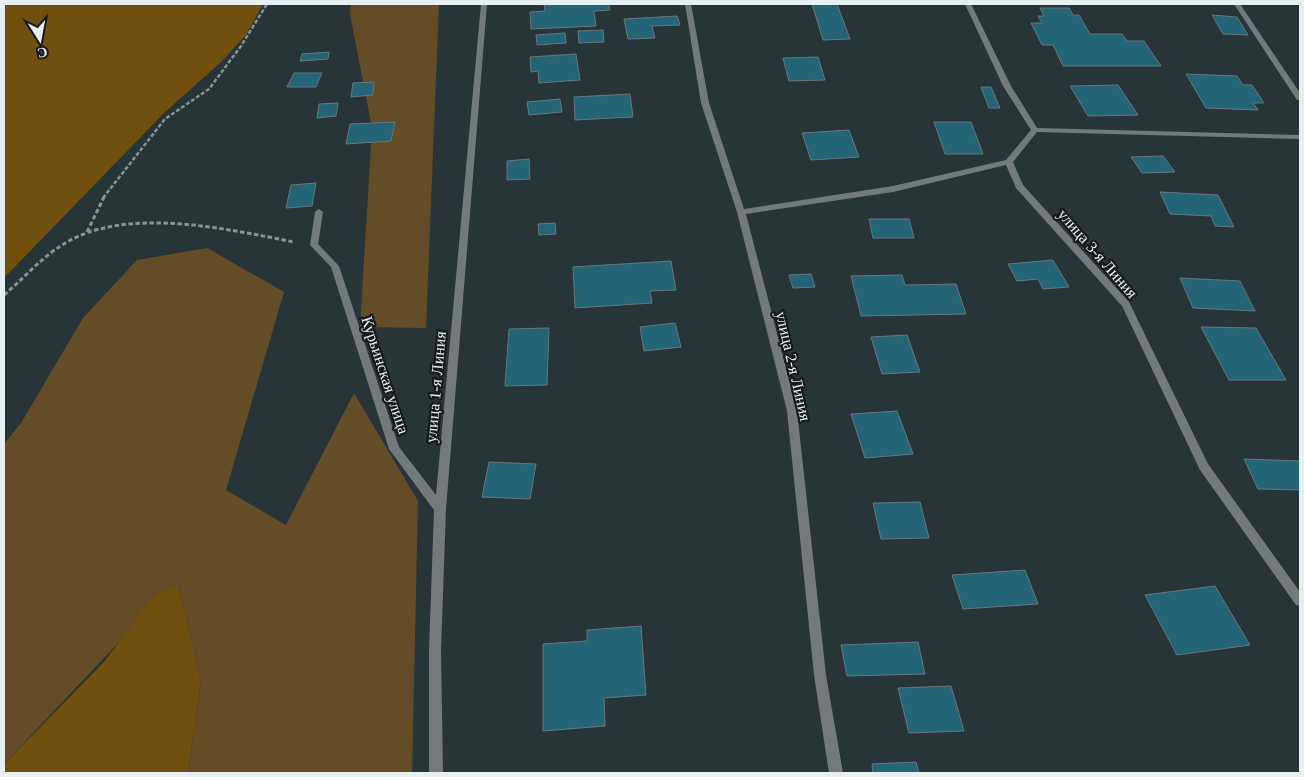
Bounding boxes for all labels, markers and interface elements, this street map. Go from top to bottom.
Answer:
north arrow [15,15,65,65]
text: С [36,44,49,61]
street label: улица 3-я Линия [1054,205,1141,302]
street label: улица 2-я Линия [772,310,815,423]
street label: Курьинская улица [358,314,413,436]
street label: улица 1-я Линия [422,330,450,444]

